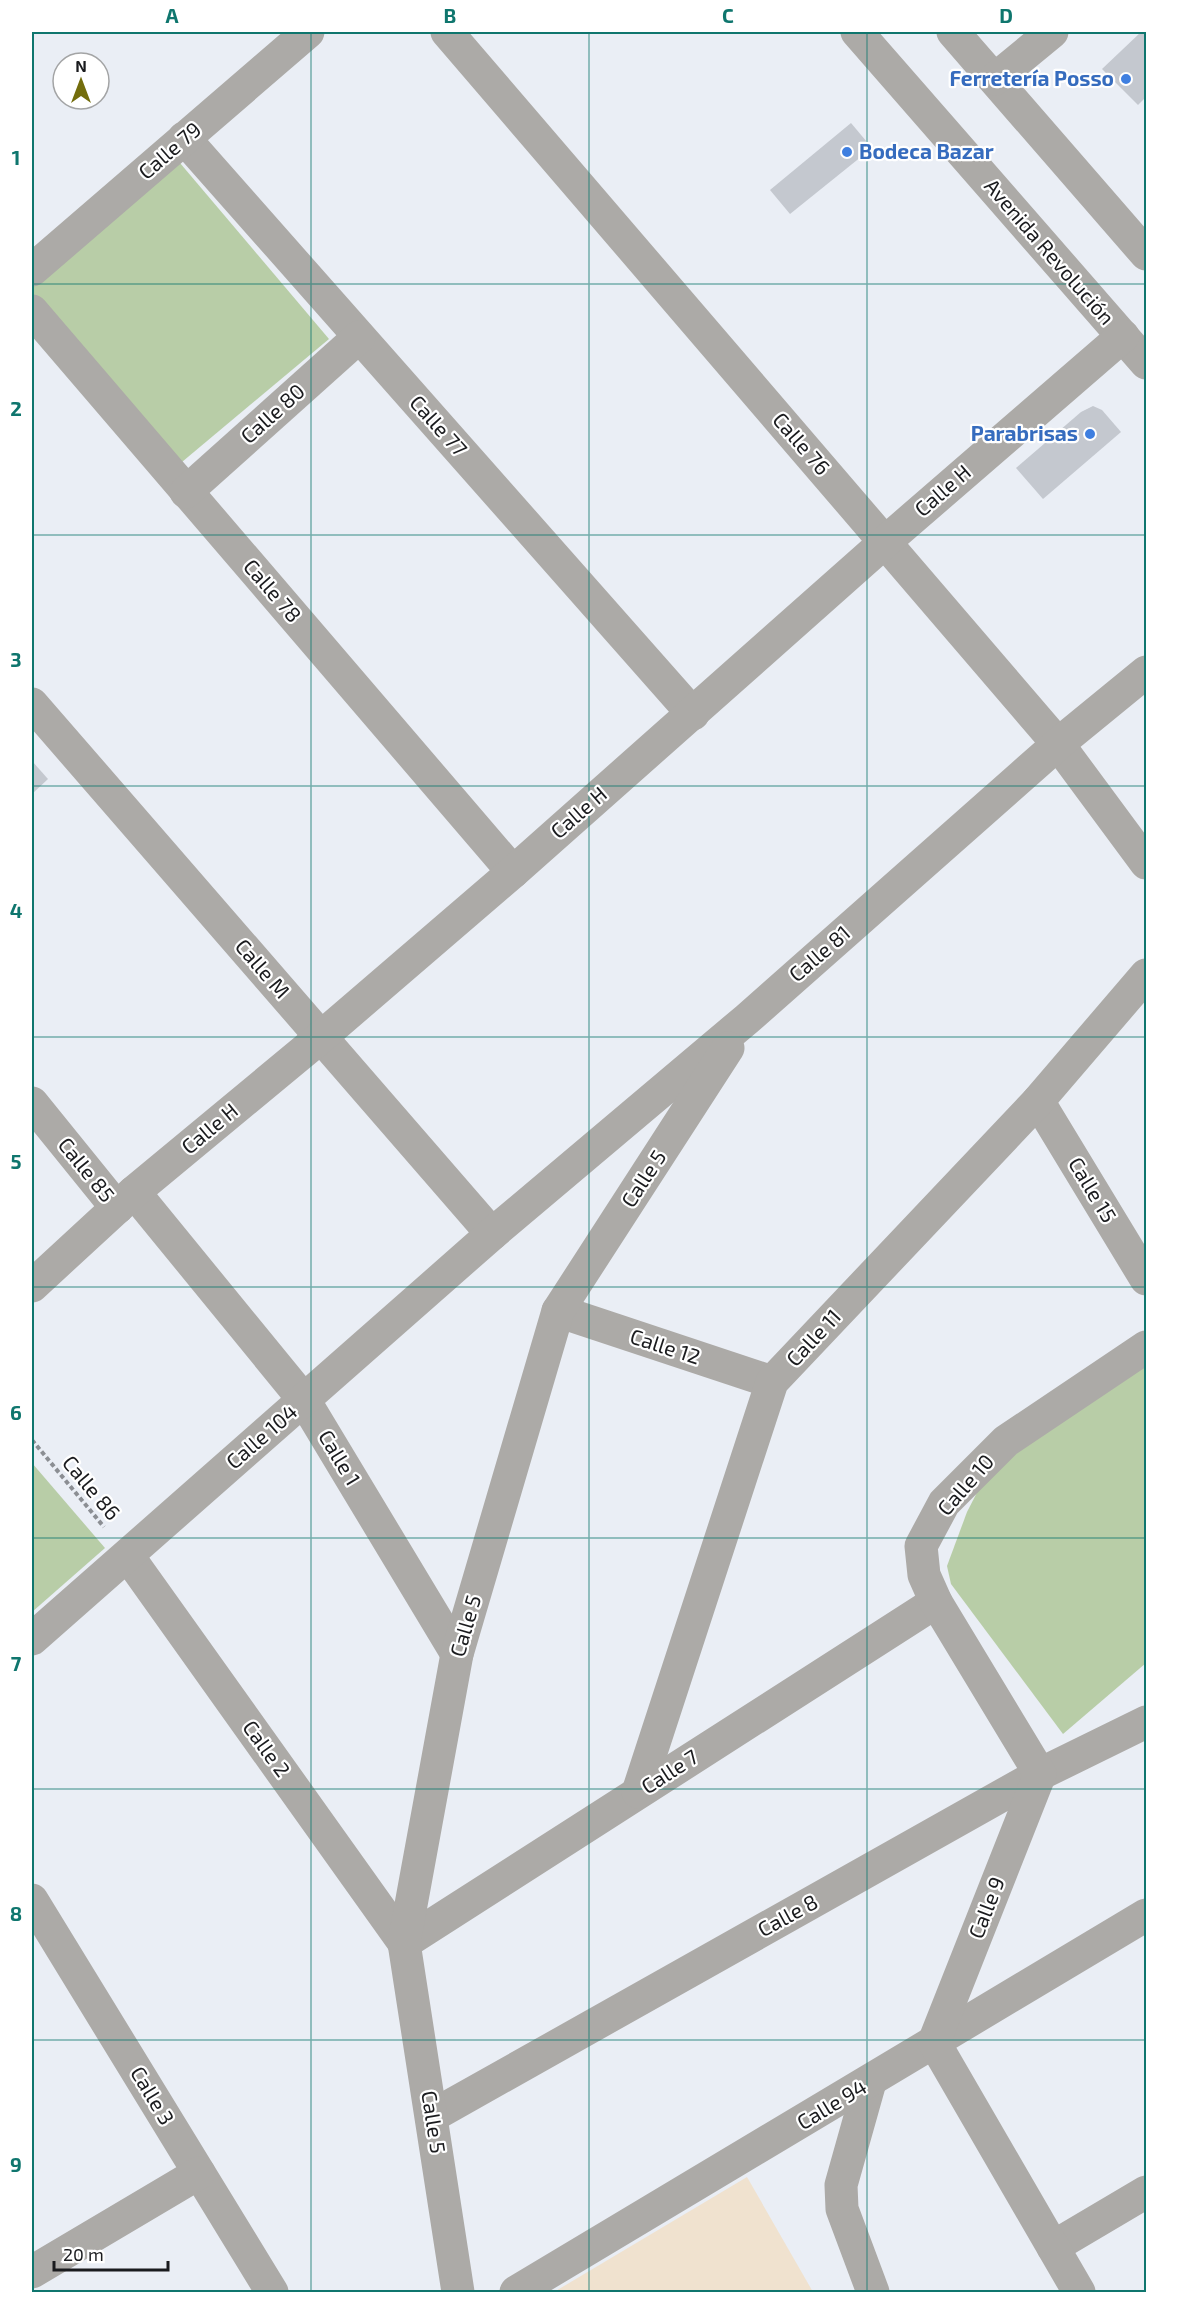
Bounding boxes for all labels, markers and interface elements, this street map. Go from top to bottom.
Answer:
text: A [165,3,179,27]
text: B [444,3,456,27]
text: C [722,3,734,27]
text: D [999,3,1013,27]
north arrow [51,51,111,111]
text: N [75,56,87,75]
place label: Ferretería Posso [949,65,1114,90]
marker: Ferretería Posso [1119,72,1133,86]
street label: Calle 79 [133,116,205,184]
place label: Bodeca Bazar [859,138,994,163]
text: 1 [12,145,20,169]
marker: Bodeca Bazar [840,145,854,159]
street label: Avenida Revolución [980,173,1120,329]
street label: Calle 80 [235,378,309,448]
street label: Calle 77 [405,389,473,461]
text: 2 [10,396,22,420]
street label: Calle 76 [768,407,836,479]
place label: Parabrisas [971,420,1078,445]
marker: Parabrisas [1083,427,1097,441]
street label: Calle H [909,459,975,521]
street label: Calle 78 [239,553,307,627]
text: 3 [10,647,22,671]
street label: Calle H [545,781,611,843]
text: 4 [10,898,23,922]
street label: Calle 81 [783,919,855,986]
street label: Calle M [231,933,296,1003]
street label: Calle H [176,1097,242,1159]
street label: Calle 85 [54,1132,121,1206]
street label: Calle 5 [615,1145,670,1211]
text: 5 [10,1149,22,1173]
street label: Calle 15 [1064,1152,1122,1226]
street label: Calle 11 [780,1303,845,1371]
street label: Calle 12 [627,1323,704,1369]
street label: Calle 104 [220,1398,302,1473]
text: 6 [10,1400,22,1424]
street label: Calle 1 [314,1425,367,1490]
street label: Calle 10 [931,1448,998,1520]
street label: Calle 86 [58,1450,126,1524]
street label: Calle 5 [444,1592,485,1659]
text: 7 [11,1651,22,1675]
street label: Calle 2 [238,1715,296,1781]
street label: Calle 7 [636,1743,702,1798]
street label: Calle 9 [962,1873,1009,1942]
street label: Calle 8 [753,1888,822,1941]
text: 8 [10,1901,22,1925]
street label: Calle 3 [126,2062,180,2129]
street label: Calle 94 [792,2073,871,2134]
street label: Calle 5 [417,2089,452,2155]
text: 9 [10,2152,22,2176]
scale bar [54,2234,168,2272]
text: 20 m [63,2243,104,2265]

